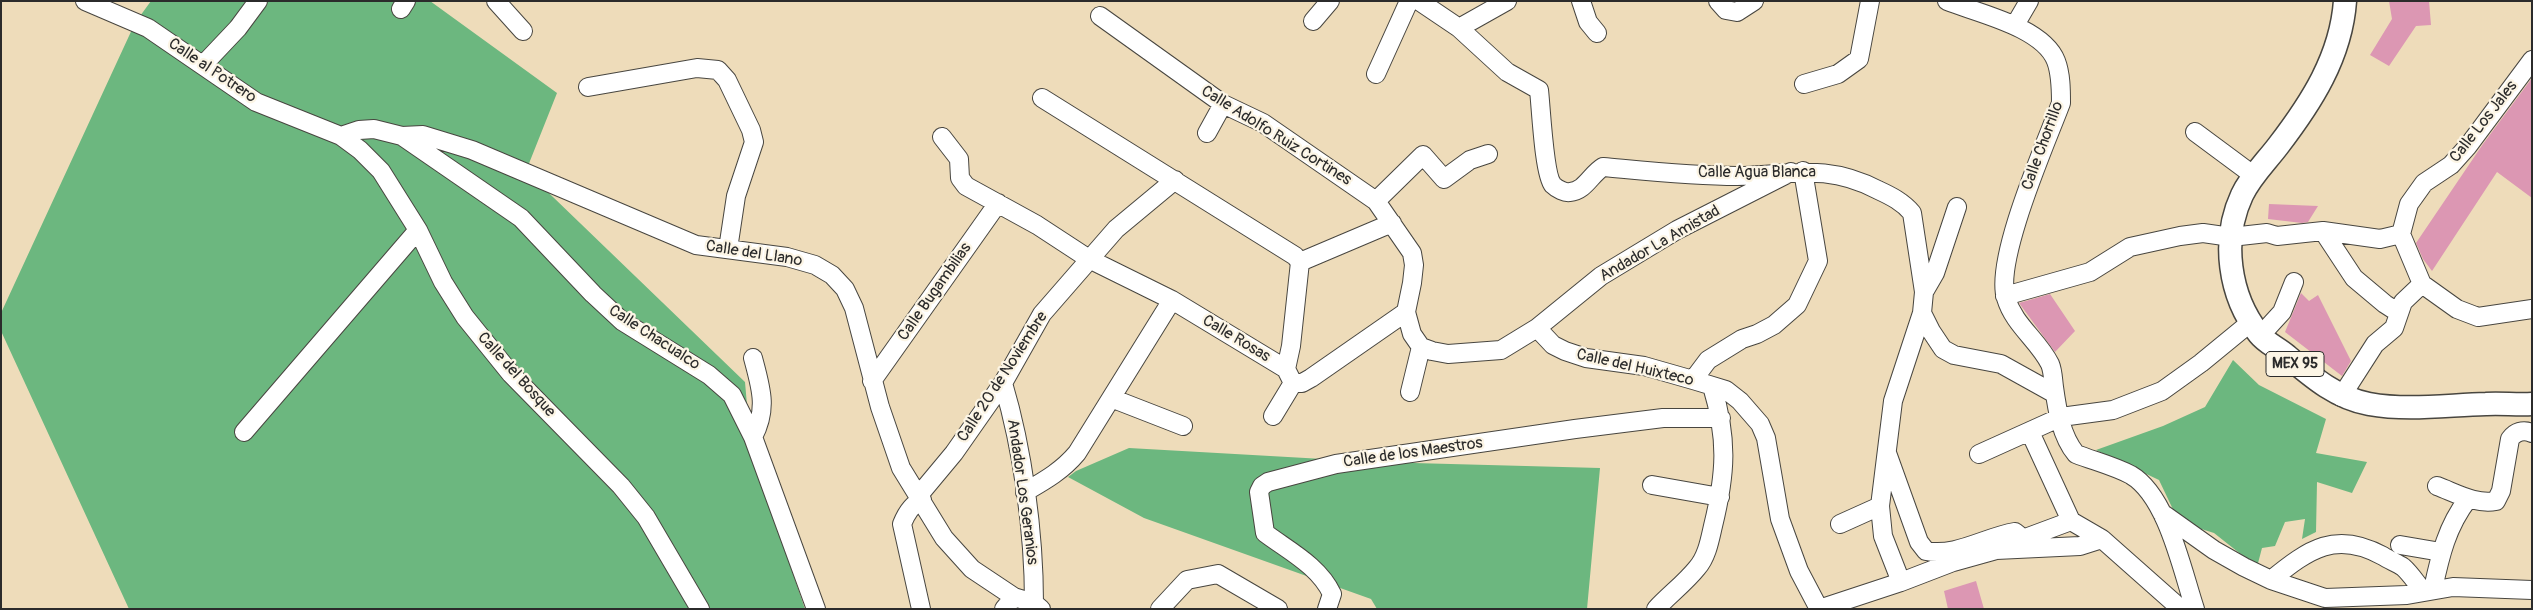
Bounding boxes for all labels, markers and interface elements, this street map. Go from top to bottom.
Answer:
street label: Calle al Potrero [164,34,260,108]
street label: Calle Los Jales [2446,77,2522,167]
street label: Calle Adolfo Ruiz Cortines [1197,82,1355,190]
street label: Calle Chorrillo [2018,99,2068,193]
street label: Calle Agua Blanca [1698,163,1816,183]
street label: Andador La Amistad [1596,202,1724,286]
street label: Calle del Llano [704,237,804,271]
street label: Calle Bugambilias [894,239,976,345]
street label: Calle Chacualco [605,301,703,375]
street label: Calle 20 de Noviembre [954,308,1052,446]
street label: Calle Rosas [1199,311,1273,367]
street label: Calle del Bosque [473,329,559,421]
street label: Calle del Huixteco [1575,345,1695,391]
road number: MEX 95 [2266,352,2324,376]
street label: Andador Los Geranios [1002,418,1042,566]
street label: Calle de los Maestros [1342,434,1484,472]

